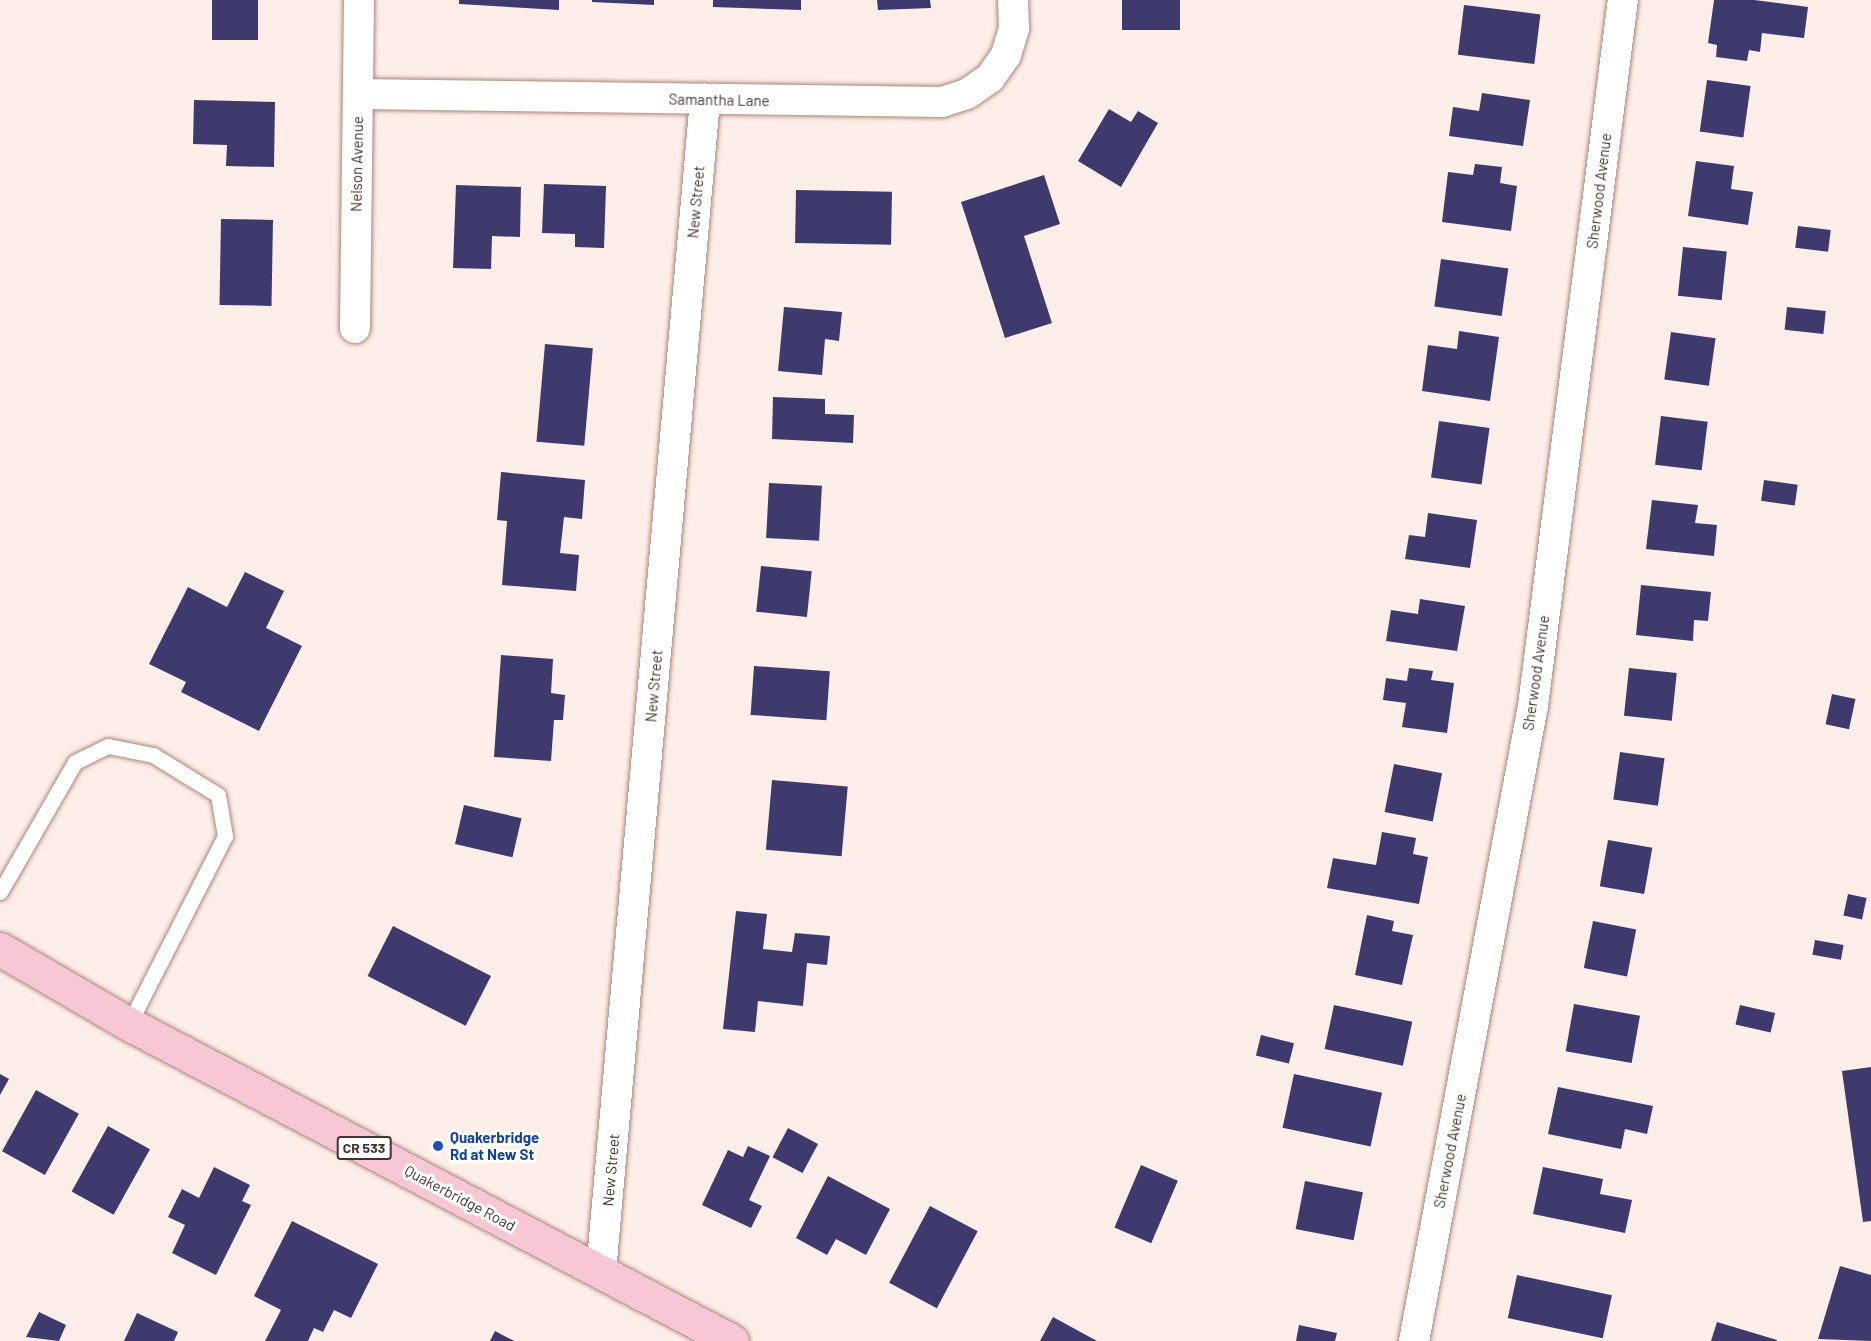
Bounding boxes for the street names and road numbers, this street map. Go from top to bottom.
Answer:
street label: Samantha Lane [668,90,770,110]
street label: Nelson Avenue [347,116,367,212]
street label: Sherwood Avenue [1583,132,1615,250]
street label: New Street [684,165,708,239]
street label: Sherwood Avenue [1519,614,1553,732]
street label: New Street [642,649,666,723]
street label: Sherwood Avenue [1430,1092,1470,1210]
street label: New Street [599,1133,623,1207]
road number: CR 533 [336,1137,392,1159]
street label: Quakerbridge Road [402,1161,518,1235]

